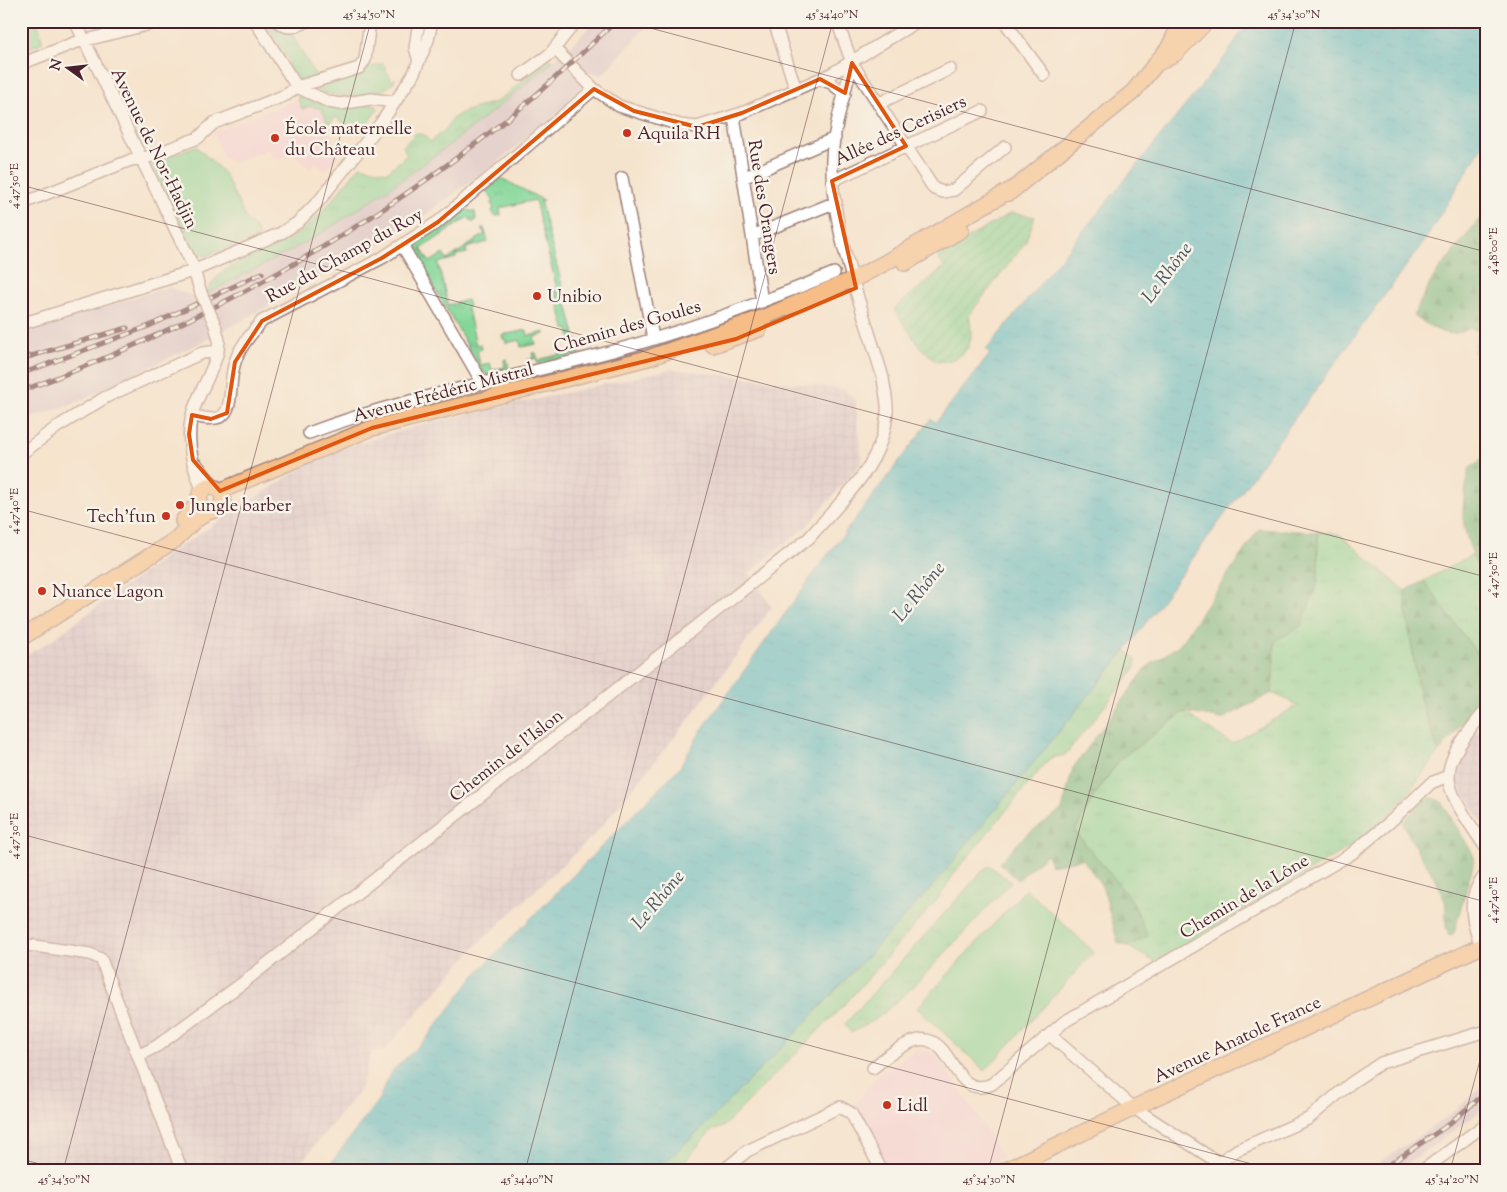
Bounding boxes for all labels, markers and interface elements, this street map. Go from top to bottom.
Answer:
text: 45°34'50"N [343,6,395,24]
text: 45°34'40"N [806,6,859,24]
text: 45°34'30"N [1268,6,1321,24]
north arrow [42,42,92,92]
text: N [46,57,68,73]
street label: Avenue de Nor-Hadjin [103,64,204,234]
street label: Allée des Cerisiers [831,90,971,174]
place label: École maternelle du Château [285,117,412,164]
place label: Aquila RH [637,122,720,148]
marker: Aquila RH [621,127,633,139]
marker: École maternelle du Château [269,132,281,144]
street label: Rue des Orangers [740,138,787,277]
text: 4°47'50"E [6,162,24,209]
street label: Rue du Champ du Roy [262,203,428,311]
text: 4°48'00"E [1485,227,1503,275]
water label: Le Rhône [1136,237,1200,310]
place label: Unibio [547,285,602,311]
marker: Unibio [531,290,543,302]
street label: Chemin des Goules [551,294,704,361]
street label: Avenue Frédéric Mistral [350,357,537,431]
text: 4°47'40"E [6,487,24,534]
place label: Jungle barber [189,494,292,520]
marker: Jungle barber [174,499,186,511]
place label: Tech'fun [87,505,156,531]
marker: Tech'fun [160,510,172,522]
text: 4°47'50"E [1485,551,1503,598]
water label: Le Rhône [887,557,953,628]
place label: Nuance Lagon [52,580,164,606]
marker: Nuance Lagon [36,585,48,597]
street label: Chemin de l'Islon [445,704,570,809]
text: 4°47'30"E [6,812,24,859]
street label: Chemin de la Lône [1175,849,1315,947]
water label: Le Rhône [626,865,692,936]
text: 4°47'40"E [1485,876,1503,923]
street label: Avenue Anatole France [1150,991,1326,1091]
place label: Lidl [897,1094,928,1120]
marker: Lidl [881,1099,893,1111]
text: 45°34'50"N [38,1171,90,1189]
text: 45°34'40"N [501,1171,554,1189]
text: 45°34'30"N [963,1171,1016,1189]
text: 45°34'20"N [1425,1171,1479,1189]

